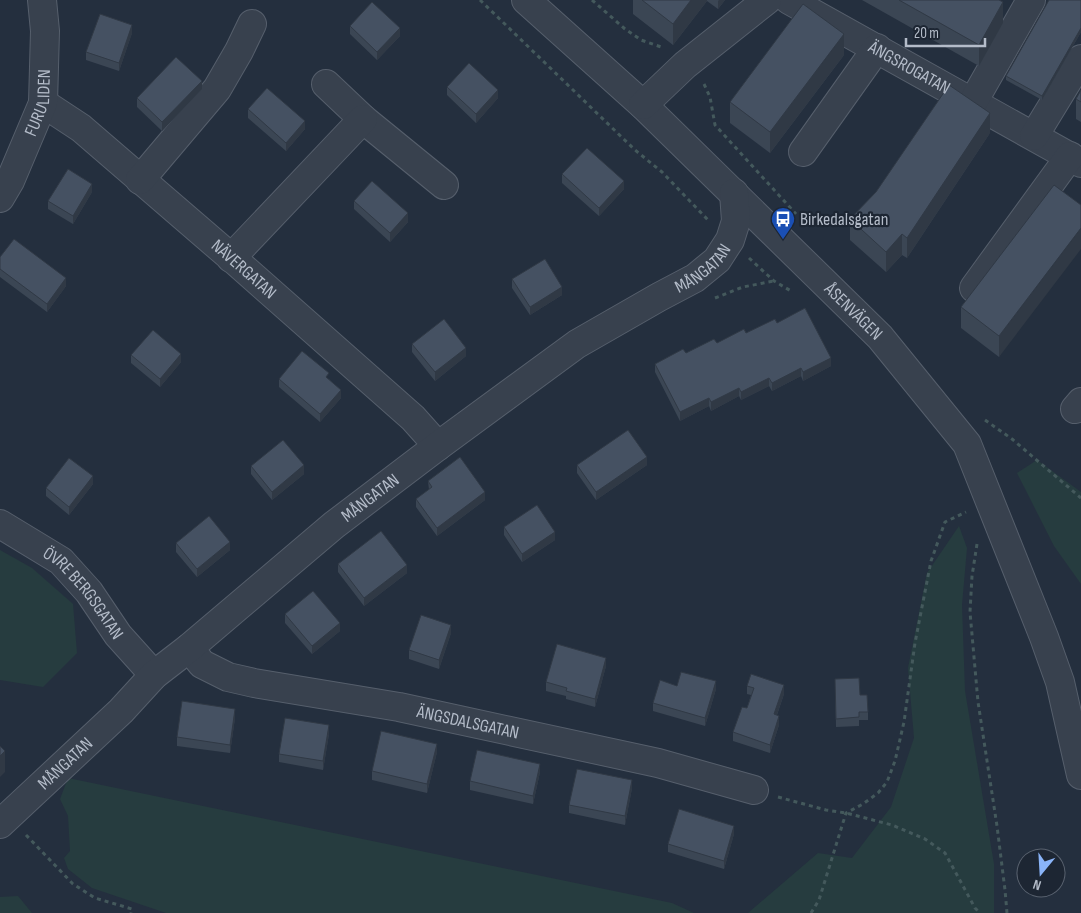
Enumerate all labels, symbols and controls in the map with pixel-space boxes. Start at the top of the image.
scale bar [906,15,985,47]
text: 20 m [914,24,939,43]
street label: ÄNGSROGATAN [864,36,954,99]
street label: FURULIDEN [20,69,55,139]
bus stop icon: Birkedalsgatan [770,206,796,240]
place label: Birkedalsgatan [800,209,888,230]
street label: NÄVERGATAN [207,235,281,303]
street label: MÅNGATAN [671,240,736,298]
street label: ÅSENVÄGEN [819,278,887,345]
street label: MÅNGATAN [337,469,403,527]
street label: ÖVRE BERGSGATAN [39,543,128,643]
street label: ÄNGSDALSGATAN [414,701,521,744]
street label: MÅNGATAN [34,733,97,794]
north arrow [1016,848,1066,898]
text: N [1031,876,1043,894]

